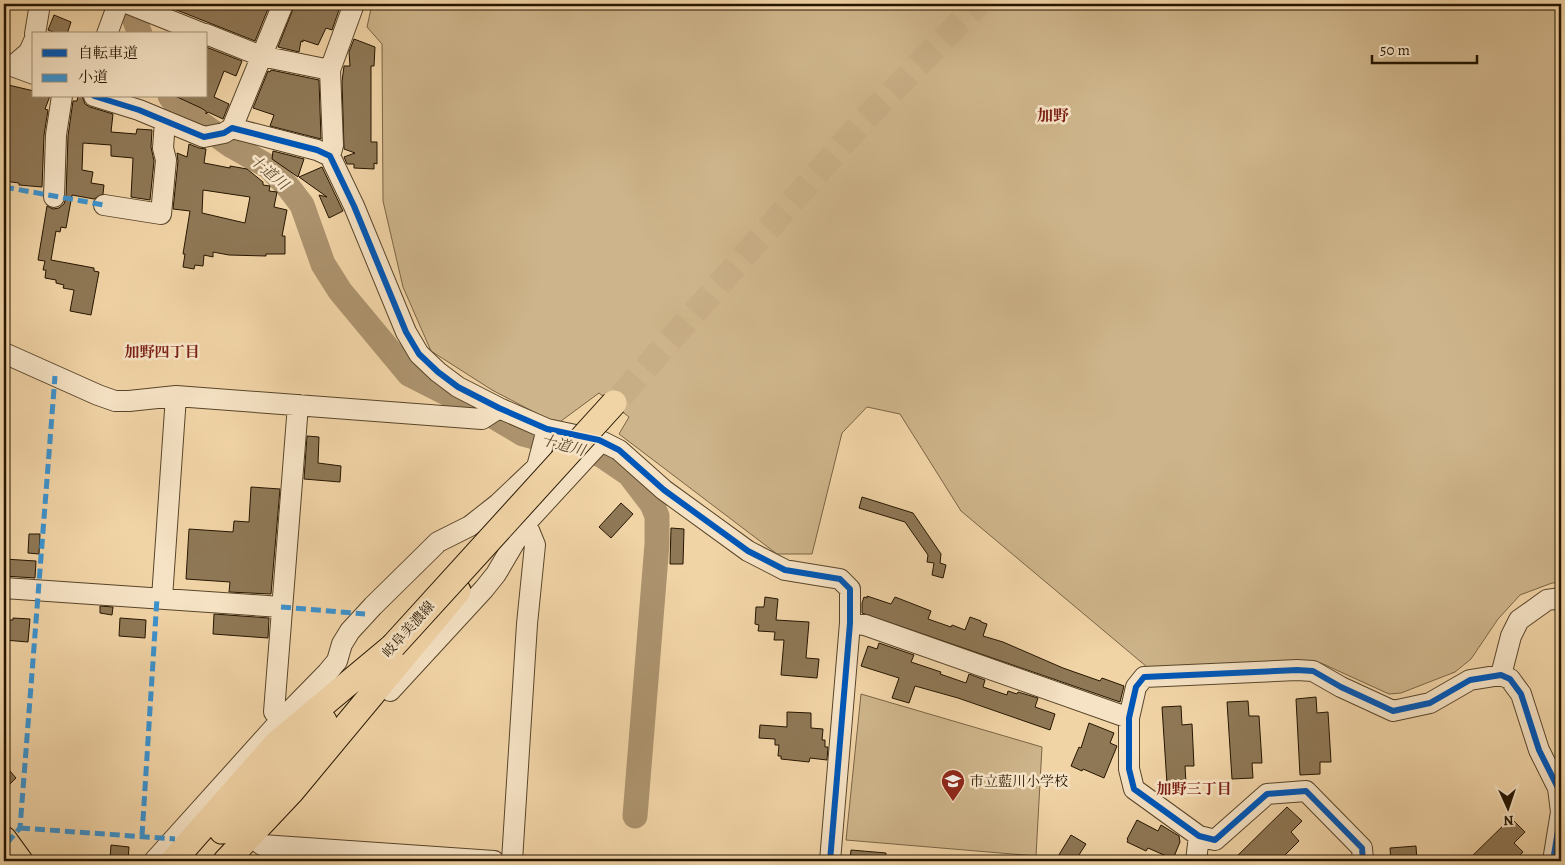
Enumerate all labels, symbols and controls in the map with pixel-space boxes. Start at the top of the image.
legend [32,32,208,98]
scale bar [1372,32,1478,64]
text: 50 m [1380,40,1410,60]
text: 自転車道 [78,43,138,63]
text: 小道 [78,67,108,87]
district label: 加野 [1037,105,1069,127]
water label: 十道川 [245,150,294,195]
district label: 加野四丁目 [124,342,200,362]
water label: 十道川 [539,430,589,461]
street label: 岐阜美濃線 [378,597,439,662]
school or university icon: 市立藍川小学校 [940,768,966,802]
place label: 市立藍川小学校 [970,772,1068,791]
district label: 加野三丁目 [1156,779,1232,799]
north arrow [1482,782,1532,832]
text: N [1503,811,1514,830]

